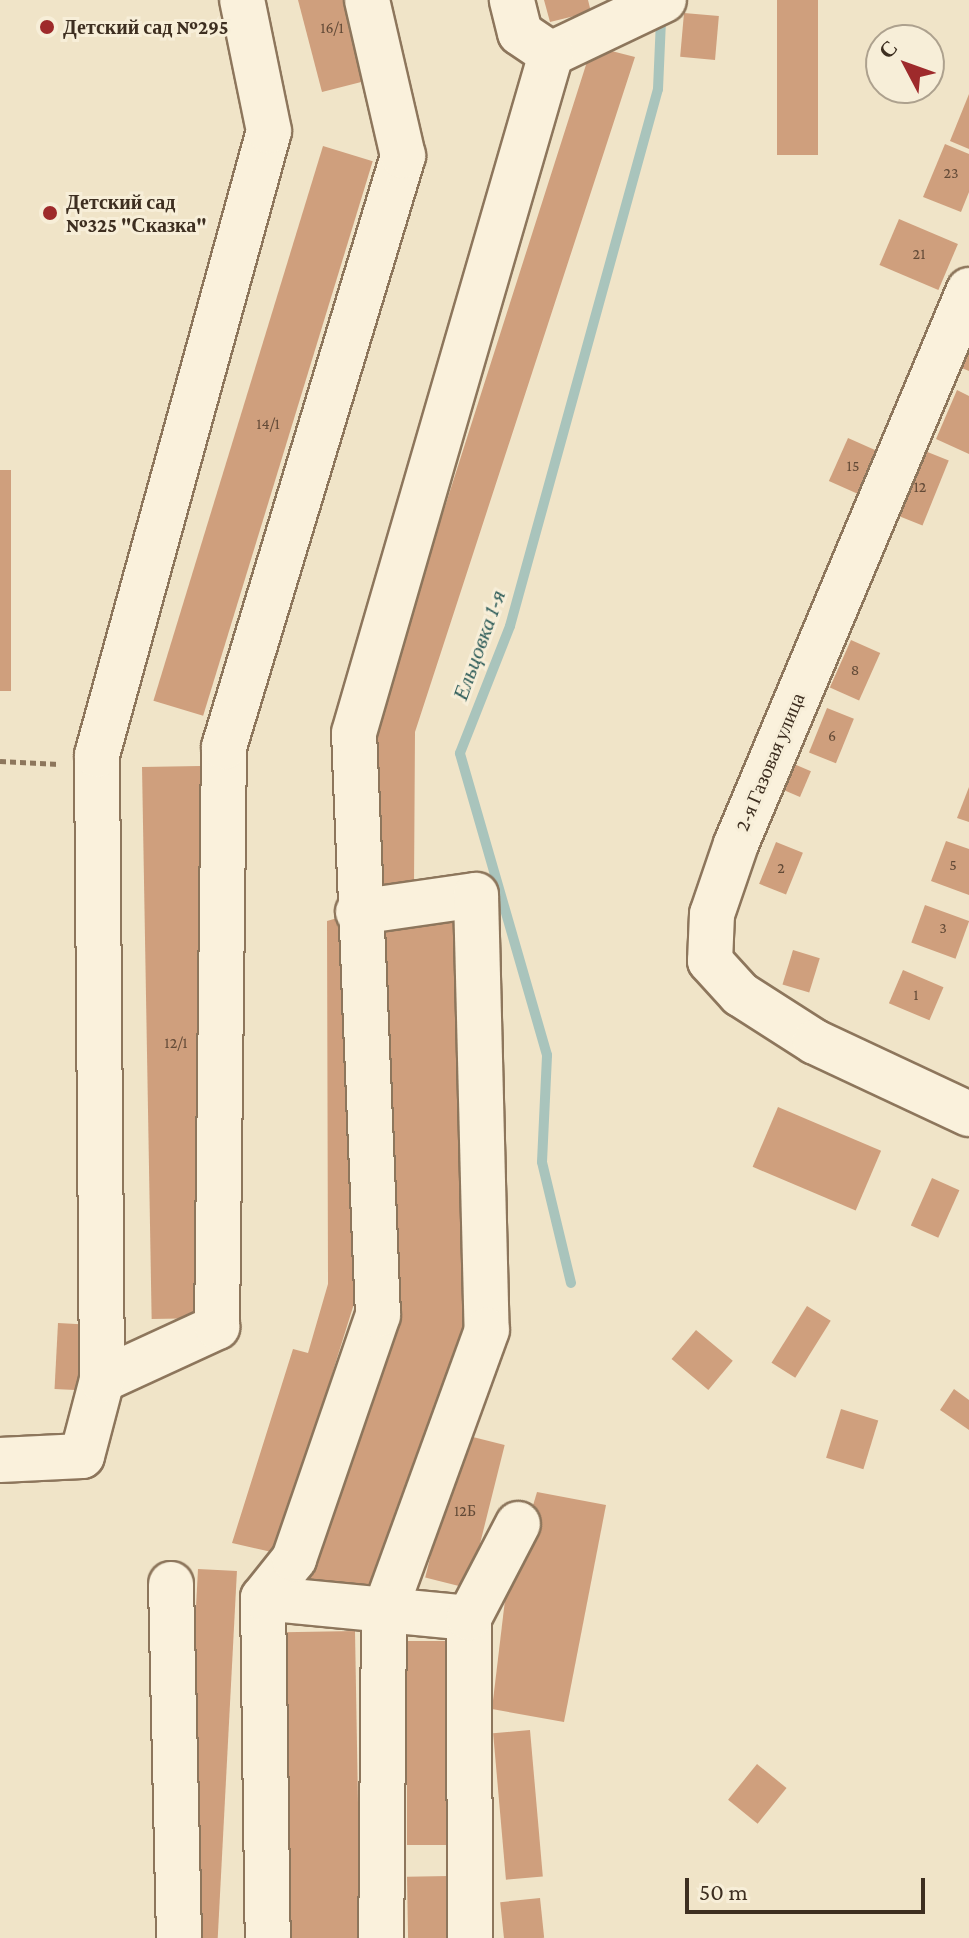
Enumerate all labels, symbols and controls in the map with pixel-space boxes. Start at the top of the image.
place label: Детский сад №295 [63,15,229,39]
marker: Детский сад №295 [38,18,56,36]
house number: 16/1 [320,18,344,38]
north arrow [865,24,945,104]
text: С [873,35,903,63]
house number: 23 [943,163,959,183]
place label: Детский сад №325 "Сказка" [66,190,207,237]
marker: Детский сад №325 "Сказка" [41,204,59,222]
house number: 21 [913,244,925,264]
house number: 14/1 [256,414,280,434]
house number: 15 [847,456,859,476]
house number: 12 [914,477,926,497]
water label: Ельцовка 1-я [447,586,511,704]
house number: 8 [851,660,859,680]
street label: 2-я Газовая улица [730,689,810,835]
house number: 6 [828,726,836,746]
house number: 5 [949,855,957,875]
house number: 2 [777,858,785,878]
house number: 3 [939,918,947,938]
house number: 1 [913,985,919,1005]
house number: 12/1 [164,1033,188,1053]
house number: 12Б [454,1501,476,1521]
scale bar [689,1862,929,1912]
text: 50 m [699,1878,748,1905]

